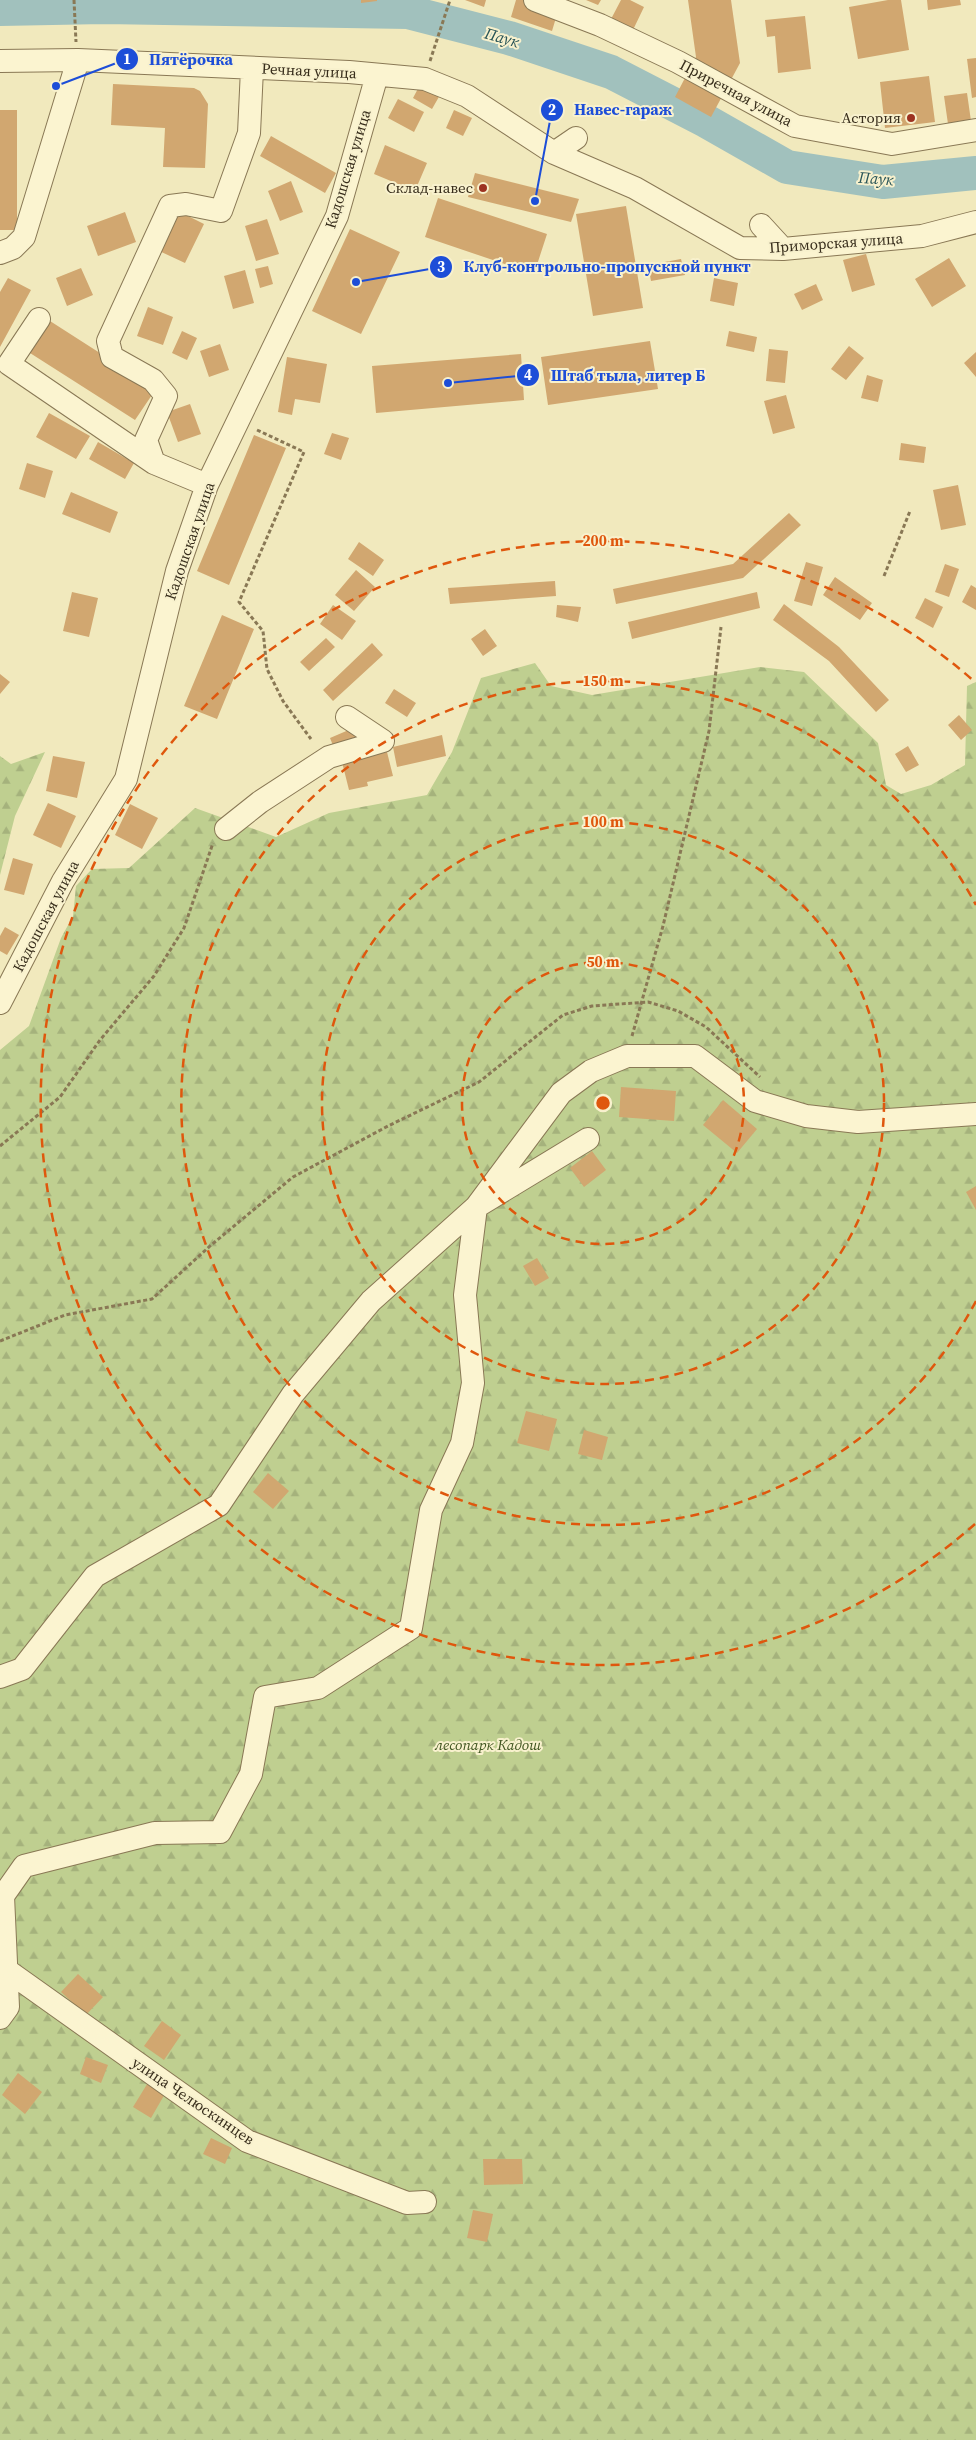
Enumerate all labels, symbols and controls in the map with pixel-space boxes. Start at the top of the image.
water label: Паук [481,21,522,52]
callout: Пятёрочка [114,44,243,75]
text: 1 [123,48,131,69]
text: Пятёрочка [149,48,234,70]
street label: Приречная улица [676,54,797,131]
street label: Речная улица [261,58,357,83]
callout: Навес-гараж [539,94,682,125]
text: Навес-гараж [574,98,673,120]
text: 2 [548,99,556,120]
street label: Кадошская улица [319,106,376,231]
place label: Астория [842,107,901,128]
marker: Астория [905,112,917,124]
water label: Паук [857,166,894,190]
place label: Склад-навес [386,177,473,198]
marker: Склад-навес [477,182,489,194]
street label: Приморская улица [768,227,904,258]
callout: Клуб-контрольно-пропускной пункт [428,251,761,282]
text: Клуб-контрольно-пропускной пункт [463,255,751,277]
text: 3 [437,256,445,277]
callout: Штаб тыла, литер Б [516,359,715,390]
text: 4 [524,364,532,385]
text: Штаб тыла, литер Б [551,364,705,386]
street label: Кадошская улица [159,479,220,603]
text: 200 m [582,530,624,551]
text: 150 m [582,670,624,691]
text: 100 m [582,811,624,832]
street label: Кадошская улица [7,856,84,975]
text: 50 m [586,951,620,972]
centre of rings [594,1094,612,1112]
park label: лесопарк Кадош [434,1734,541,1755]
street label: улица Челюскинцев [128,2052,259,2150]

